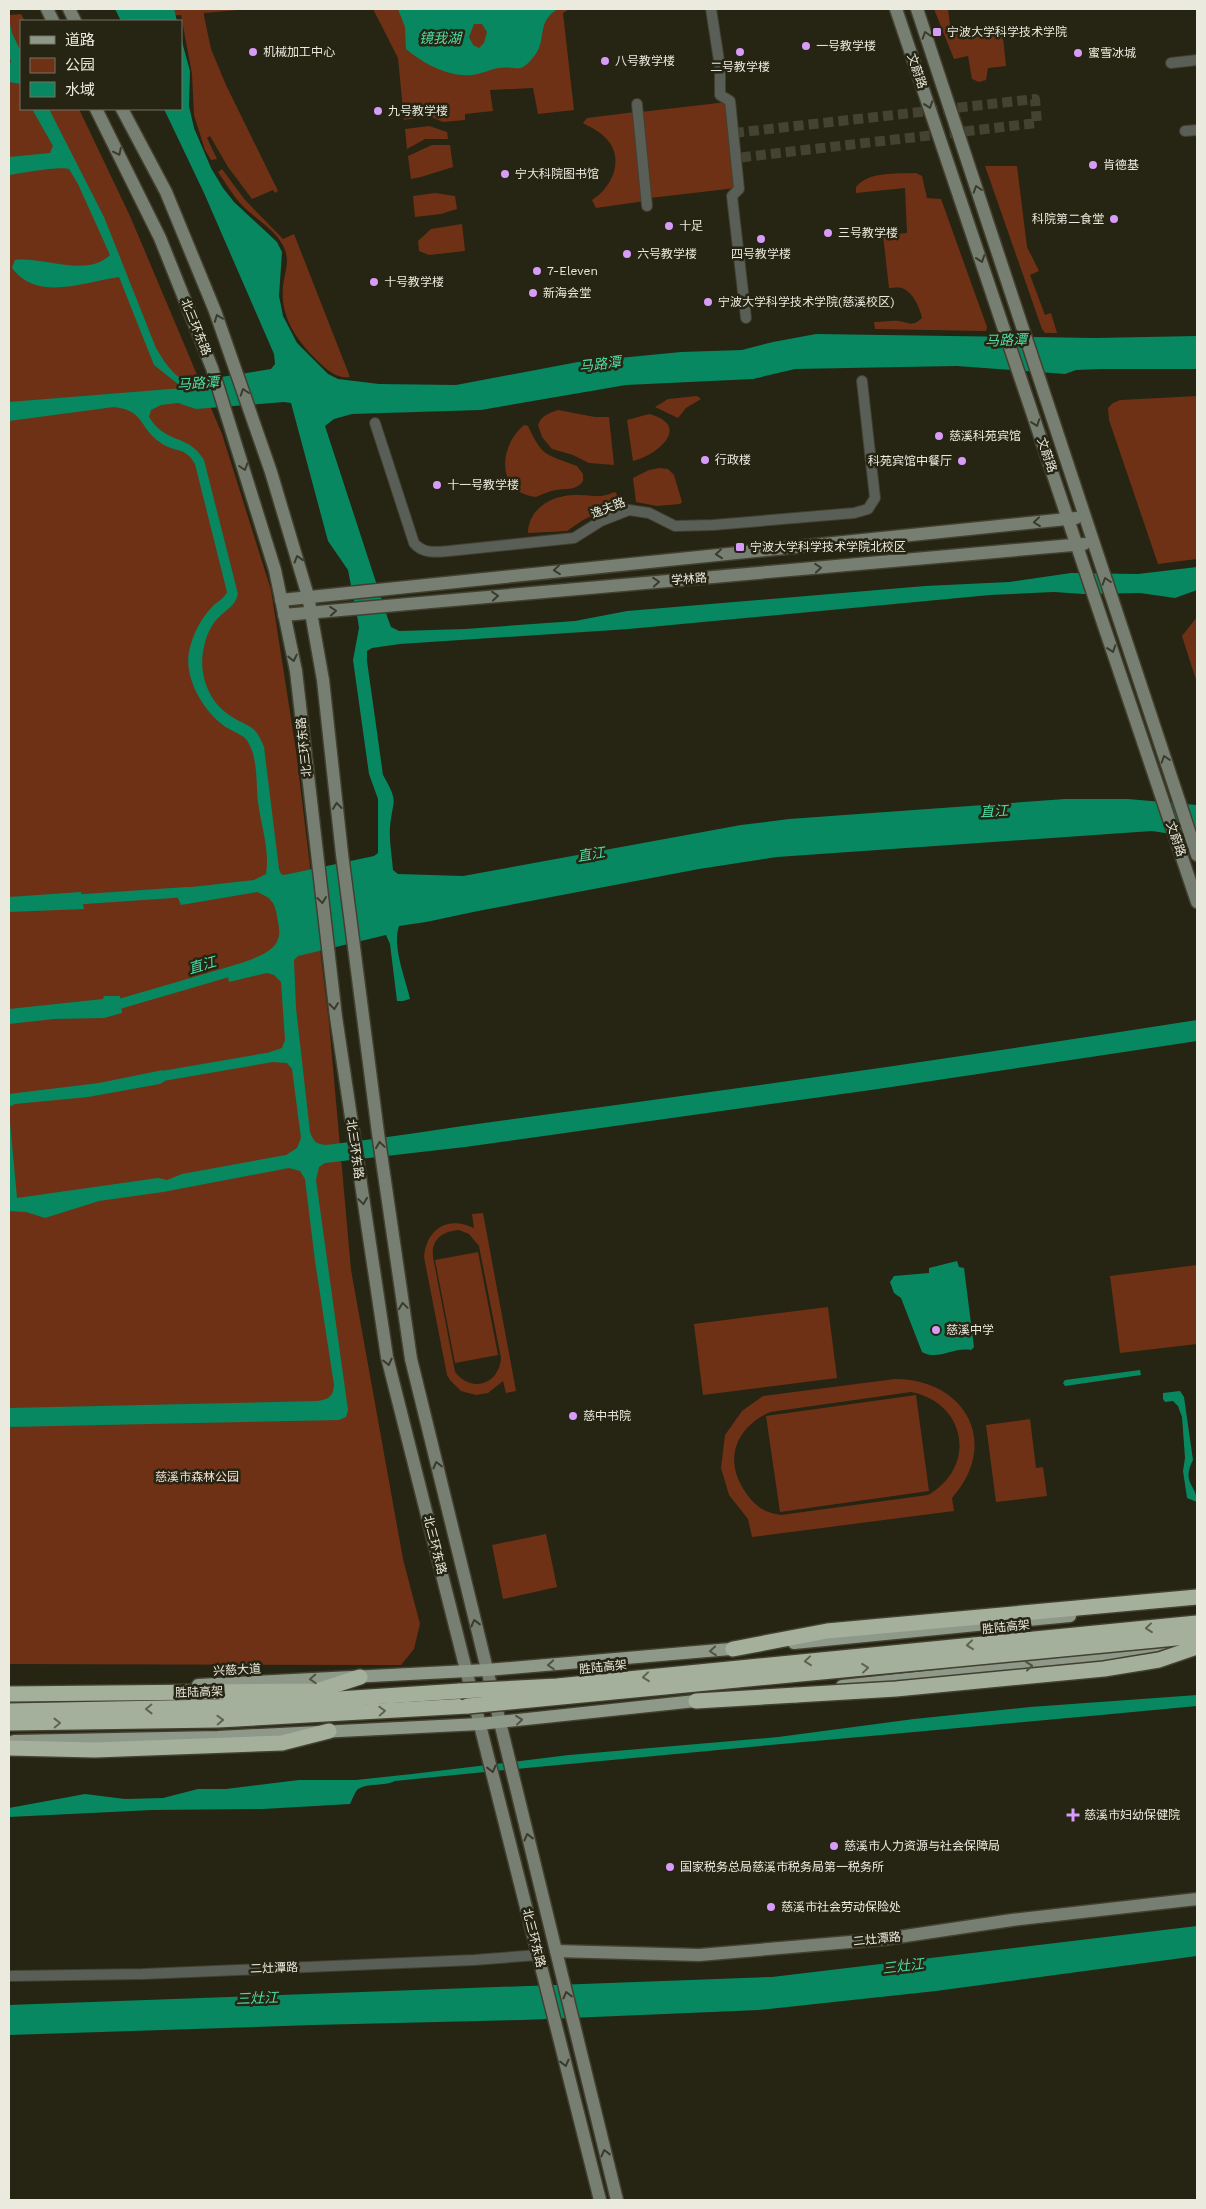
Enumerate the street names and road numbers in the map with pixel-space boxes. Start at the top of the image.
street label: 文蔚路 [905,52,929,90]
street label: 北三环东路 [178,297,214,357]
street label: 文蔚路 [1035,436,1059,474]
street label: 逸夫路 [589,495,627,521]
street label: 学林路 [670,570,708,588]
street label: 北三环东路 [294,716,314,778]
street label: 文蔚路 [1164,820,1188,858]
street label: 北三环东路 [344,1118,366,1180]
street label: 北三环东路 [421,1514,449,1576]
street label: 胜陆高架 [981,1618,1031,1636]
street label: 胜陆高架 [578,1658,628,1676]
street label: 兴慈大道 [213,1662,261,1678]
street label: 胜陆高架 [175,1684,223,1700]
street label: 北三环东路 [520,1907,548,1969]
street label: 二灶潭路 [852,1930,902,1948]
street label: 二灶潭路 [250,1960,298,1976]

